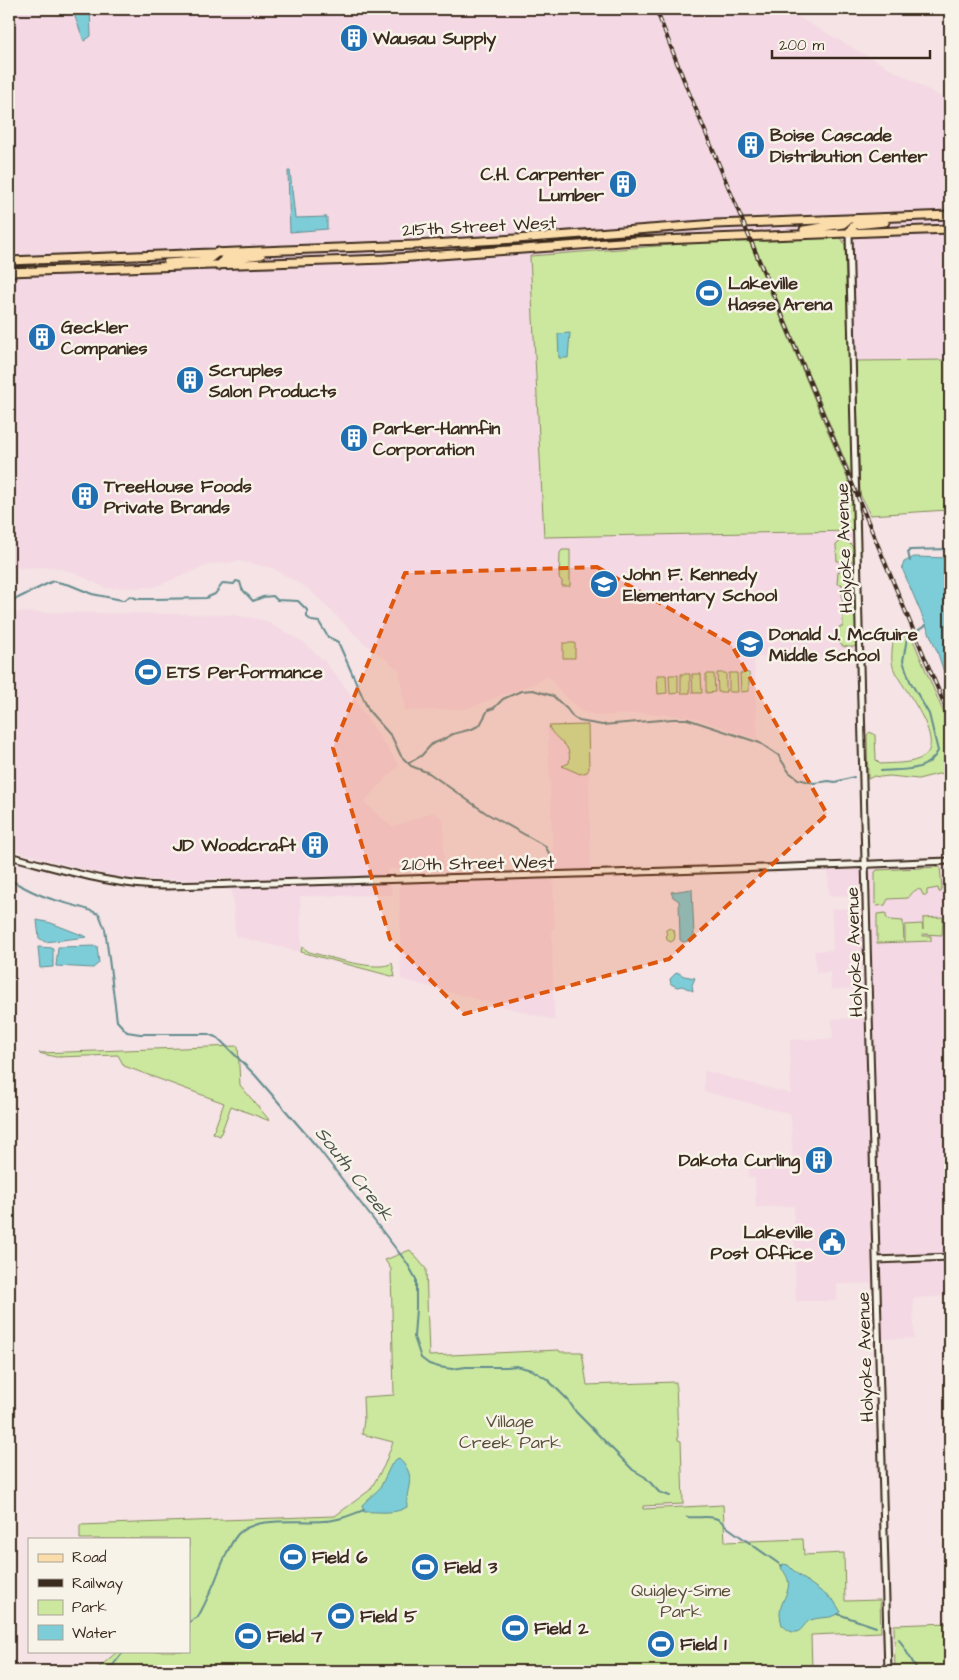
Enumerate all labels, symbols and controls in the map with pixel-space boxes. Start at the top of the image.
building icon: Wausau Supply [339,23,369,53]
place label: Wausau Supply [372,26,496,52]
scale bar [772,28,929,60]
text: 200 m [779,35,825,56]
place label: Boise Cascade Distribution Center [770,123,927,169]
building icon: Boise Cascade Distribution Center [736,130,766,160]
place label: C.H. Carpenter Lumber [481,162,604,208]
building icon: C.H. Carpenter Lumber [608,169,638,199]
street label: 215th Street West [401,210,558,243]
place label: Lakeville Hasse Arena [728,271,833,317]
sports icon: Lakeville Hasse Arena [694,278,724,308]
place label: Geckler Companies [61,315,148,361]
building icon: Geckler Companies [27,322,57,352]
place label: Scruples Salon Products [208,358,337,404]
building icon: Scruples Salon Products [175,365,205,395]
place label: Parker-Hannfin Corporation [373,416,500,462]
building icon: Parker-Hannfin Corporation [339,423,369,453]
place label: TreeHouse Foods Private Brands [103,474,252,520]
building icon: TreeHouse Foods Private Brands [70,481,100,511]
street label: Holyoke Avenue [830,482,860,614]
place label: John F. Kennedy Elementary School [622,562,778,609]
school or university icon: John F. Kennedy Elementary School [589,569,619,599]
place label: Donald J. McGuire Middle School [769,622,918,668]
school or university icon: Donald J. McGuire Middle School [735,629,765,659]
sports icon: ETS Performance [133,657,163,687]
place label: ETS Performance [167,660,323,685]
building icon: JD Woodcraft [300,830,330,860]
place label: JD Woodcraft [172,833,297,858]
street label: 210th Street West [401,850,555,877]
street label: Holyoke Avenue [840,886,870,1018]
water label: South Creek [308,1121,400,1227]
building icon: Dakota Curling [804,1145,834,1175]
place label: Dakota Curling [679,1148,801,1174]
place label: Lakeville Post Office [711,1220,813,1266]
public building icon: Lakeville Post Office [817,1227,847,1257]
street label: Holyoke Avenue [851,1291,881,1423]
park label: Village Creek Park [459,1409,561,1455]
legend [28,1538,190,1652]
sports icon: Field 6 [278,1542,308,1572]
place label: Field 6 [312,1545,368,1570]
text: Road [72,1547,107,1568]
sports icon: Field 3 [410,1552,440,1582]
place label: Field 3 [444,1555,498,1580]
text: Railway [72,1573,123,1595]
park label: Quigley-Sime Park [631,1578,731,1624]
text: Park [72,1597,107,1618]
sports icon: Field 5 [326,1601,356,1631]
place label: Field 5 [360,1604,417,1629]
sports icon: Field 2 [500,1613,530,1643]
place label: Field 2 [534,1616,589,1641]
sports icon: Field 7 [233,1621,263,1651]
text: Water [72,1623,116,1644]
place label: Field 7 [267,1624,323,1649]
sports icon: Field 1 [646,1629,676,1659]
place label: Field 1 [680,1632,727,1657]

